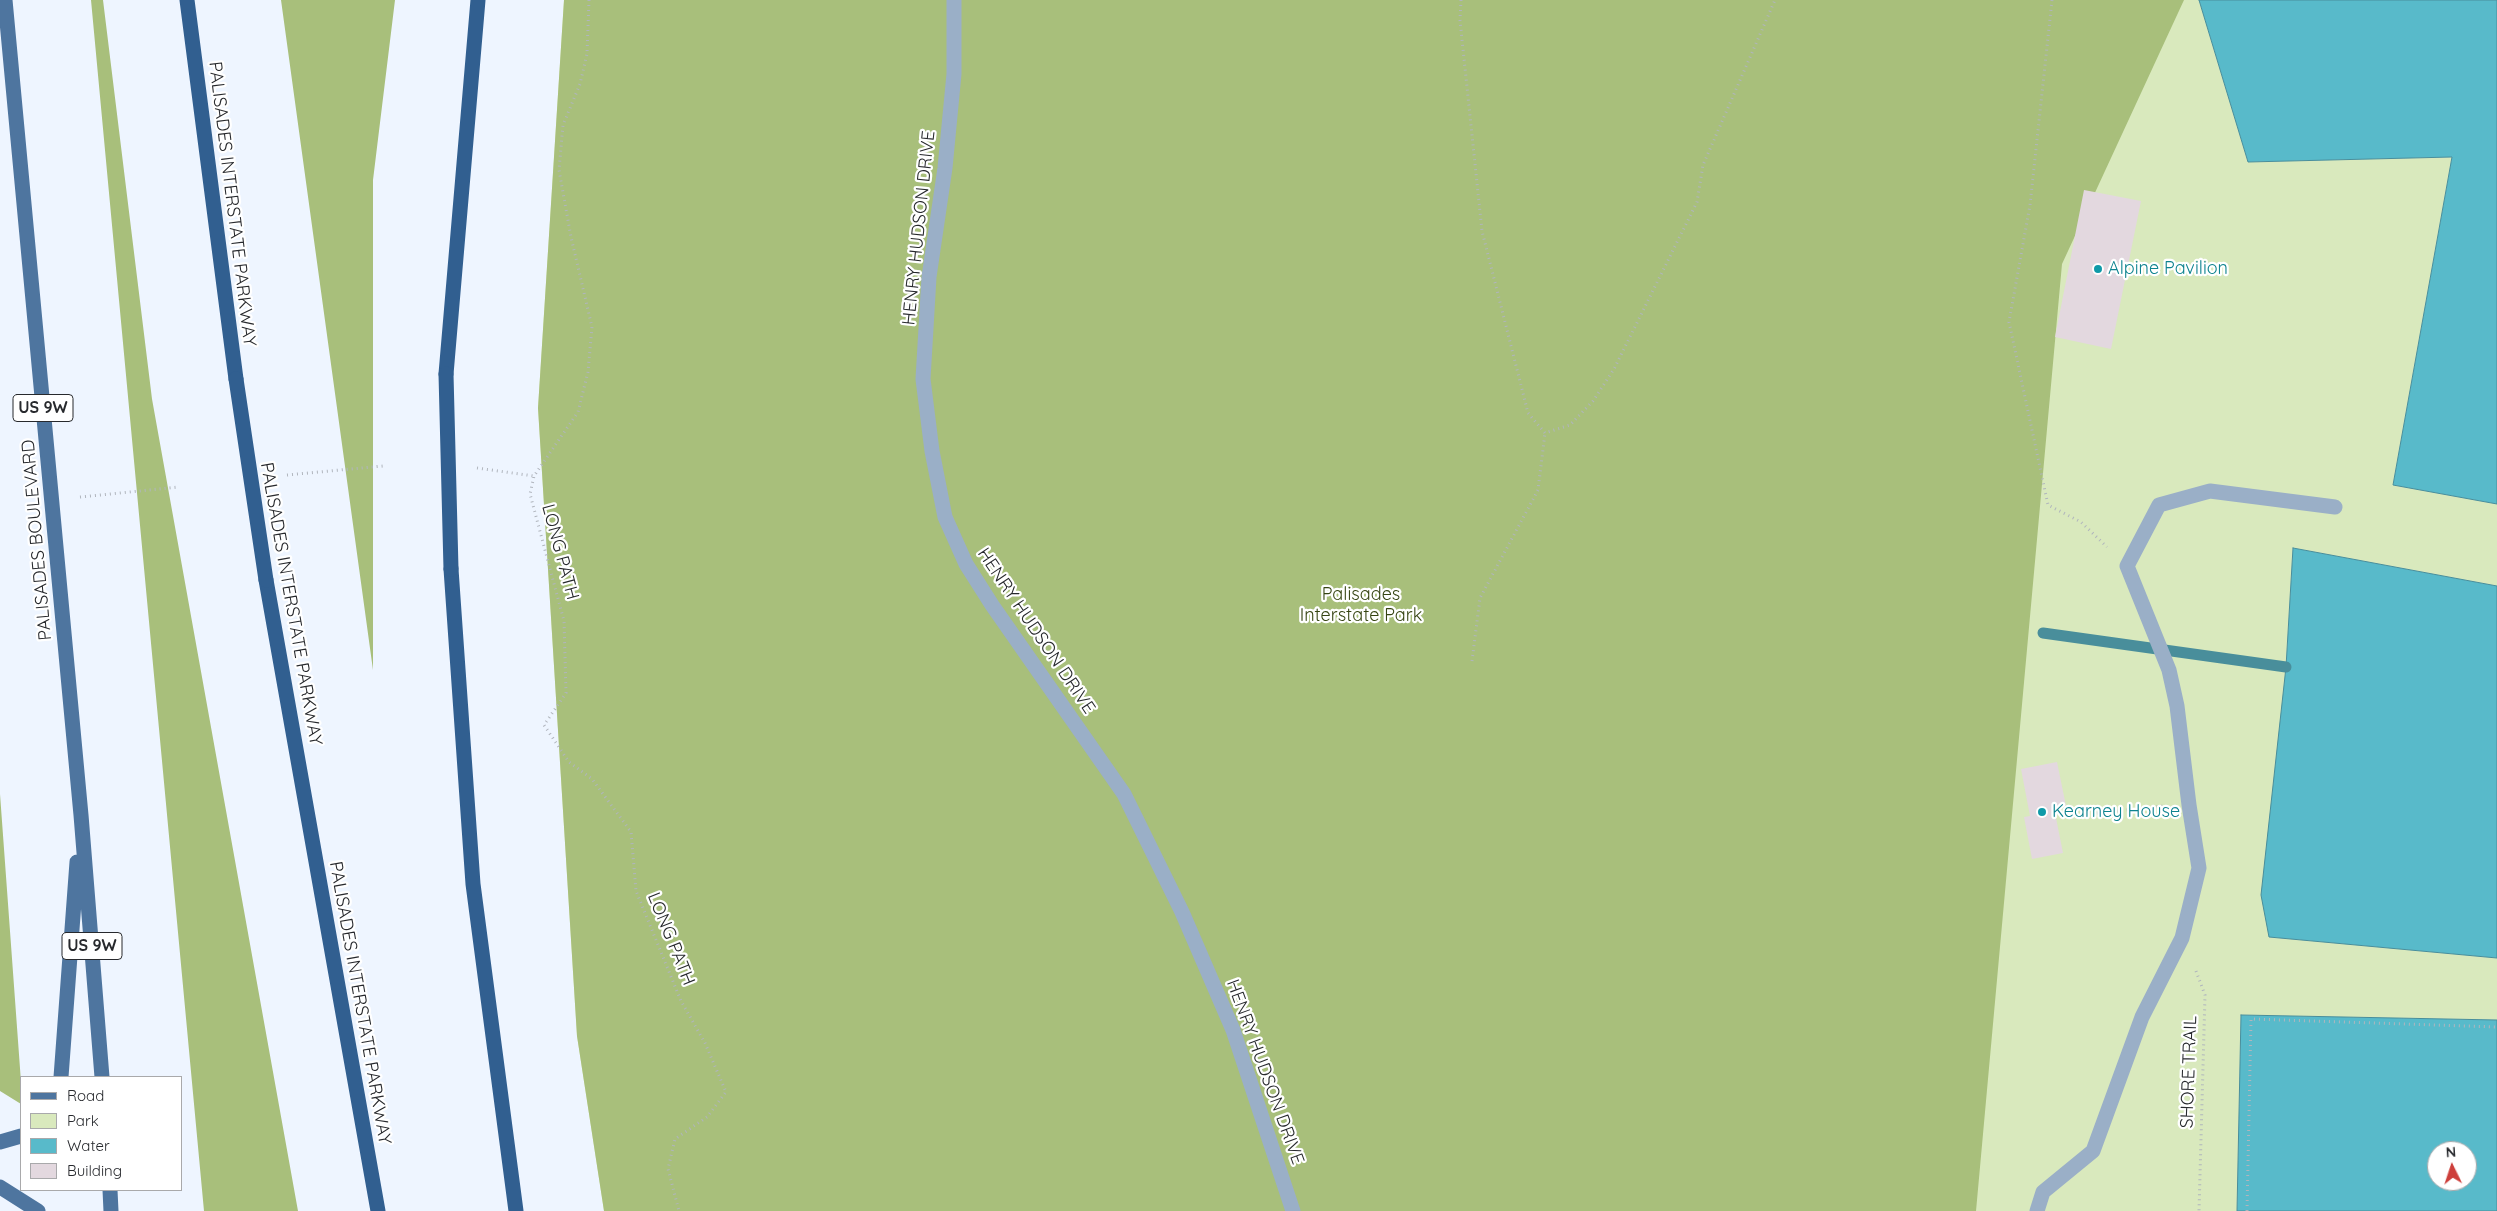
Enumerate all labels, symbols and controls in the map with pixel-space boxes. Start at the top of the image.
street label: PALISADES INTERSTATE PARKWAY [204,60,260,348]
street label: HENRY HUDSON DRIVE [898,130,940,326]
place label: Alpine Pavilion [2108,258,2228,280]
marker: Alpine Pavilion [2092,263,2104,275]
road number: US 9W [13,394,73,422]
street label: PALISADES BOULEVARD [17,439,57,641]
street label: PALISADES INTERSTATE PARKWAY [255,461,327,747]
street label: LONG PATH [537,502,583,602]
street label: HENRY HUDSON DRIVE [972,544,1100,718]
park label: Palisades Interstate Park [1300,584,1422,626]
place label: Kearney House [2052,801,2180,823]
marker: Kearney House [2036,806,2048,818]
street label: PALISADES INTERSTATE PARKWAY [324,860,396,1146]
street label: LONG PATH [643,889,699,989]
road number: US 9W [62,932,122,959]
street label: HENRY HUDSON DRIVE [1221,977,1309,1167]
street label: SHORE TRAIL [2176,1015,2202,1129]
legend [20,1076,182,1191]
text: Road [67,1086,104,1105]
text: Park [67,1111,99,1130]
text: Water [67,1136,110,1155]
north arrow [2427,1141,2477,1191]
text: N [2445,1143,2457,1161]
text: Building [67,1161,122,1180]

